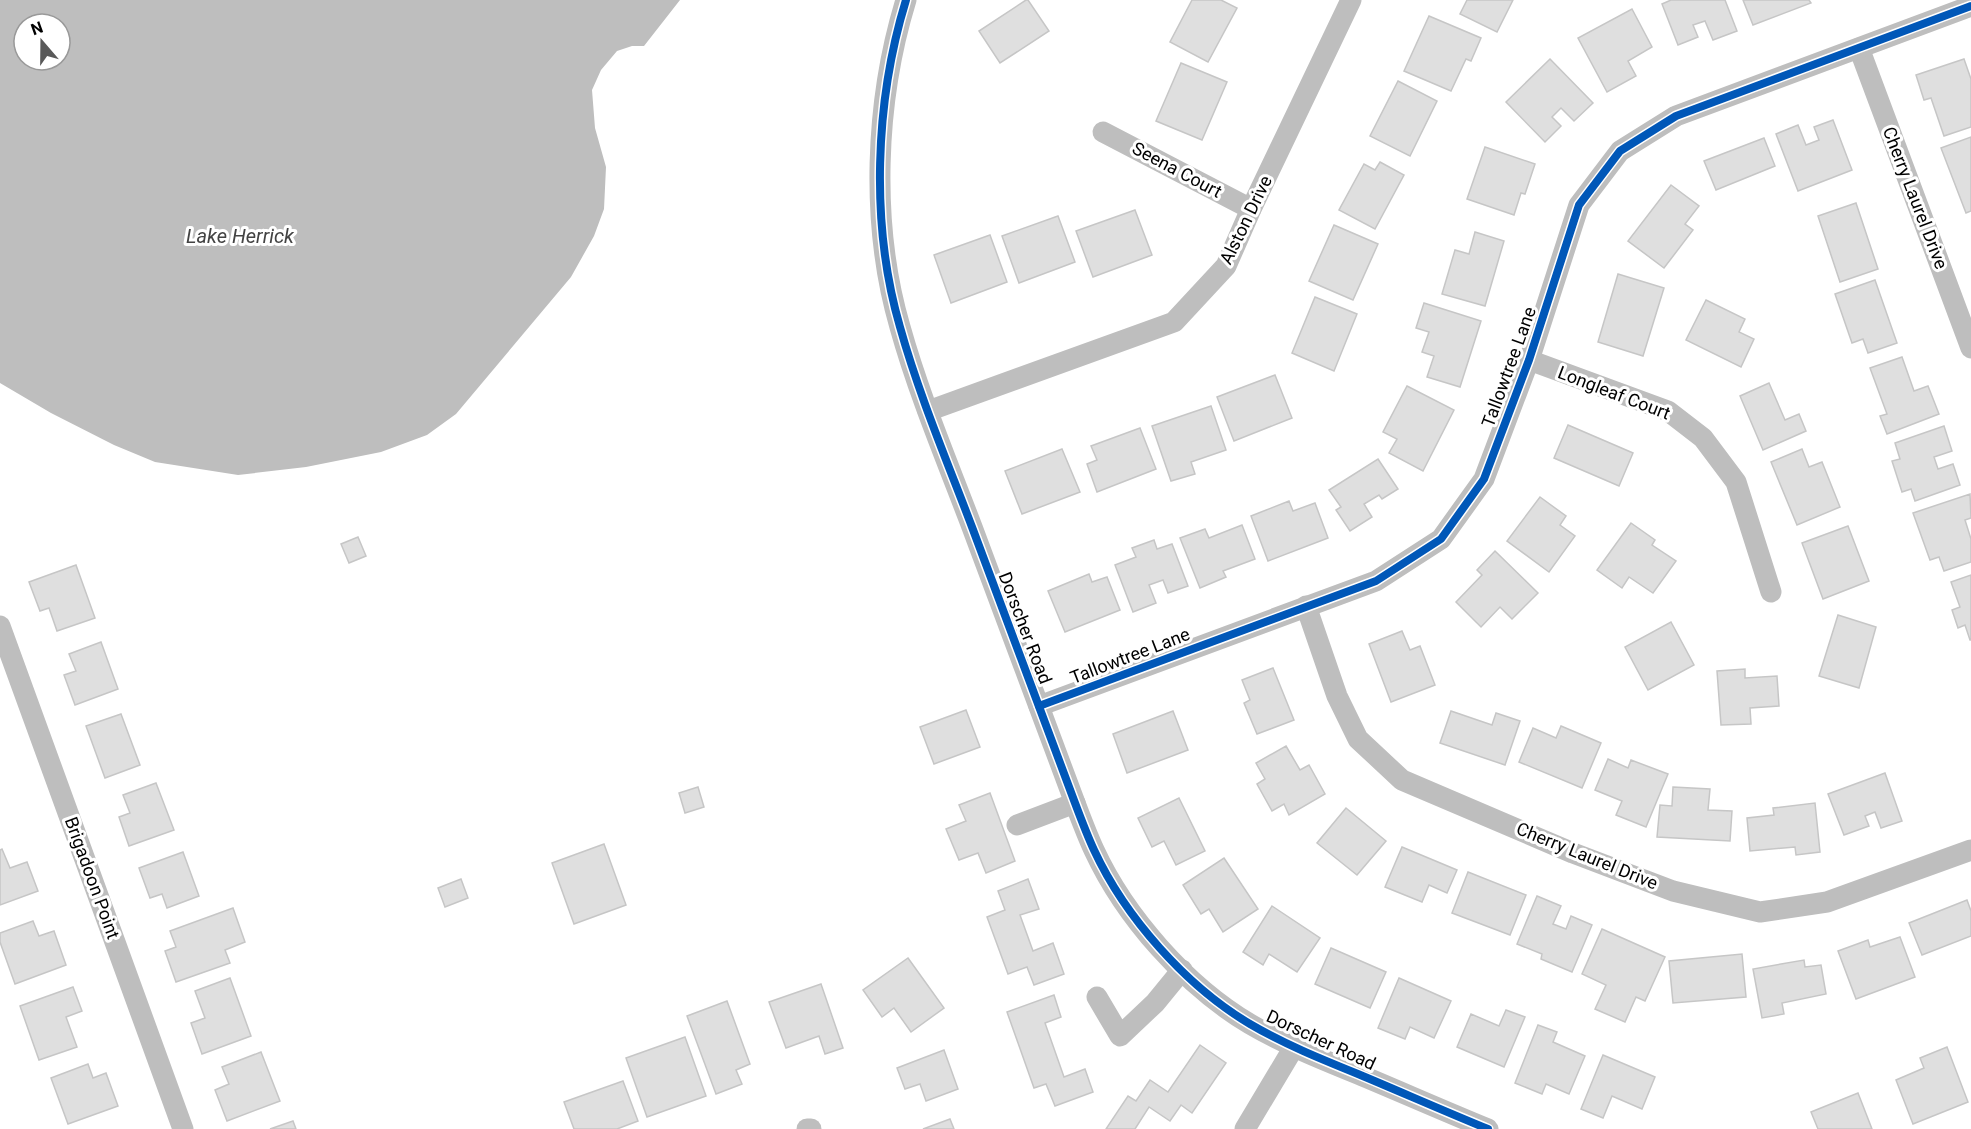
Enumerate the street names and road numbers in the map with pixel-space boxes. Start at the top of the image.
street label: Cherry Laurel Drive [1879,124,1952,272]
street label: Seena Court [1129,137,1226,202]
street label: Alston Drive [1215,172,1276,268]
street label: Tallowtree Lane [1477,304,1540,430]
street label: Longleaf Court [1555,361,1673,424]
street label: Dorscher Road [994,569,1056,687]
street label: Tallowtree Lane [1067,623,1193,688]
street label: Brigadoon Point [61,814,124,942]
street label: Cherry Laurel Drive [1513,818,1661,893]
street label: Dorscher Road [1263,1005,1379,1074]

